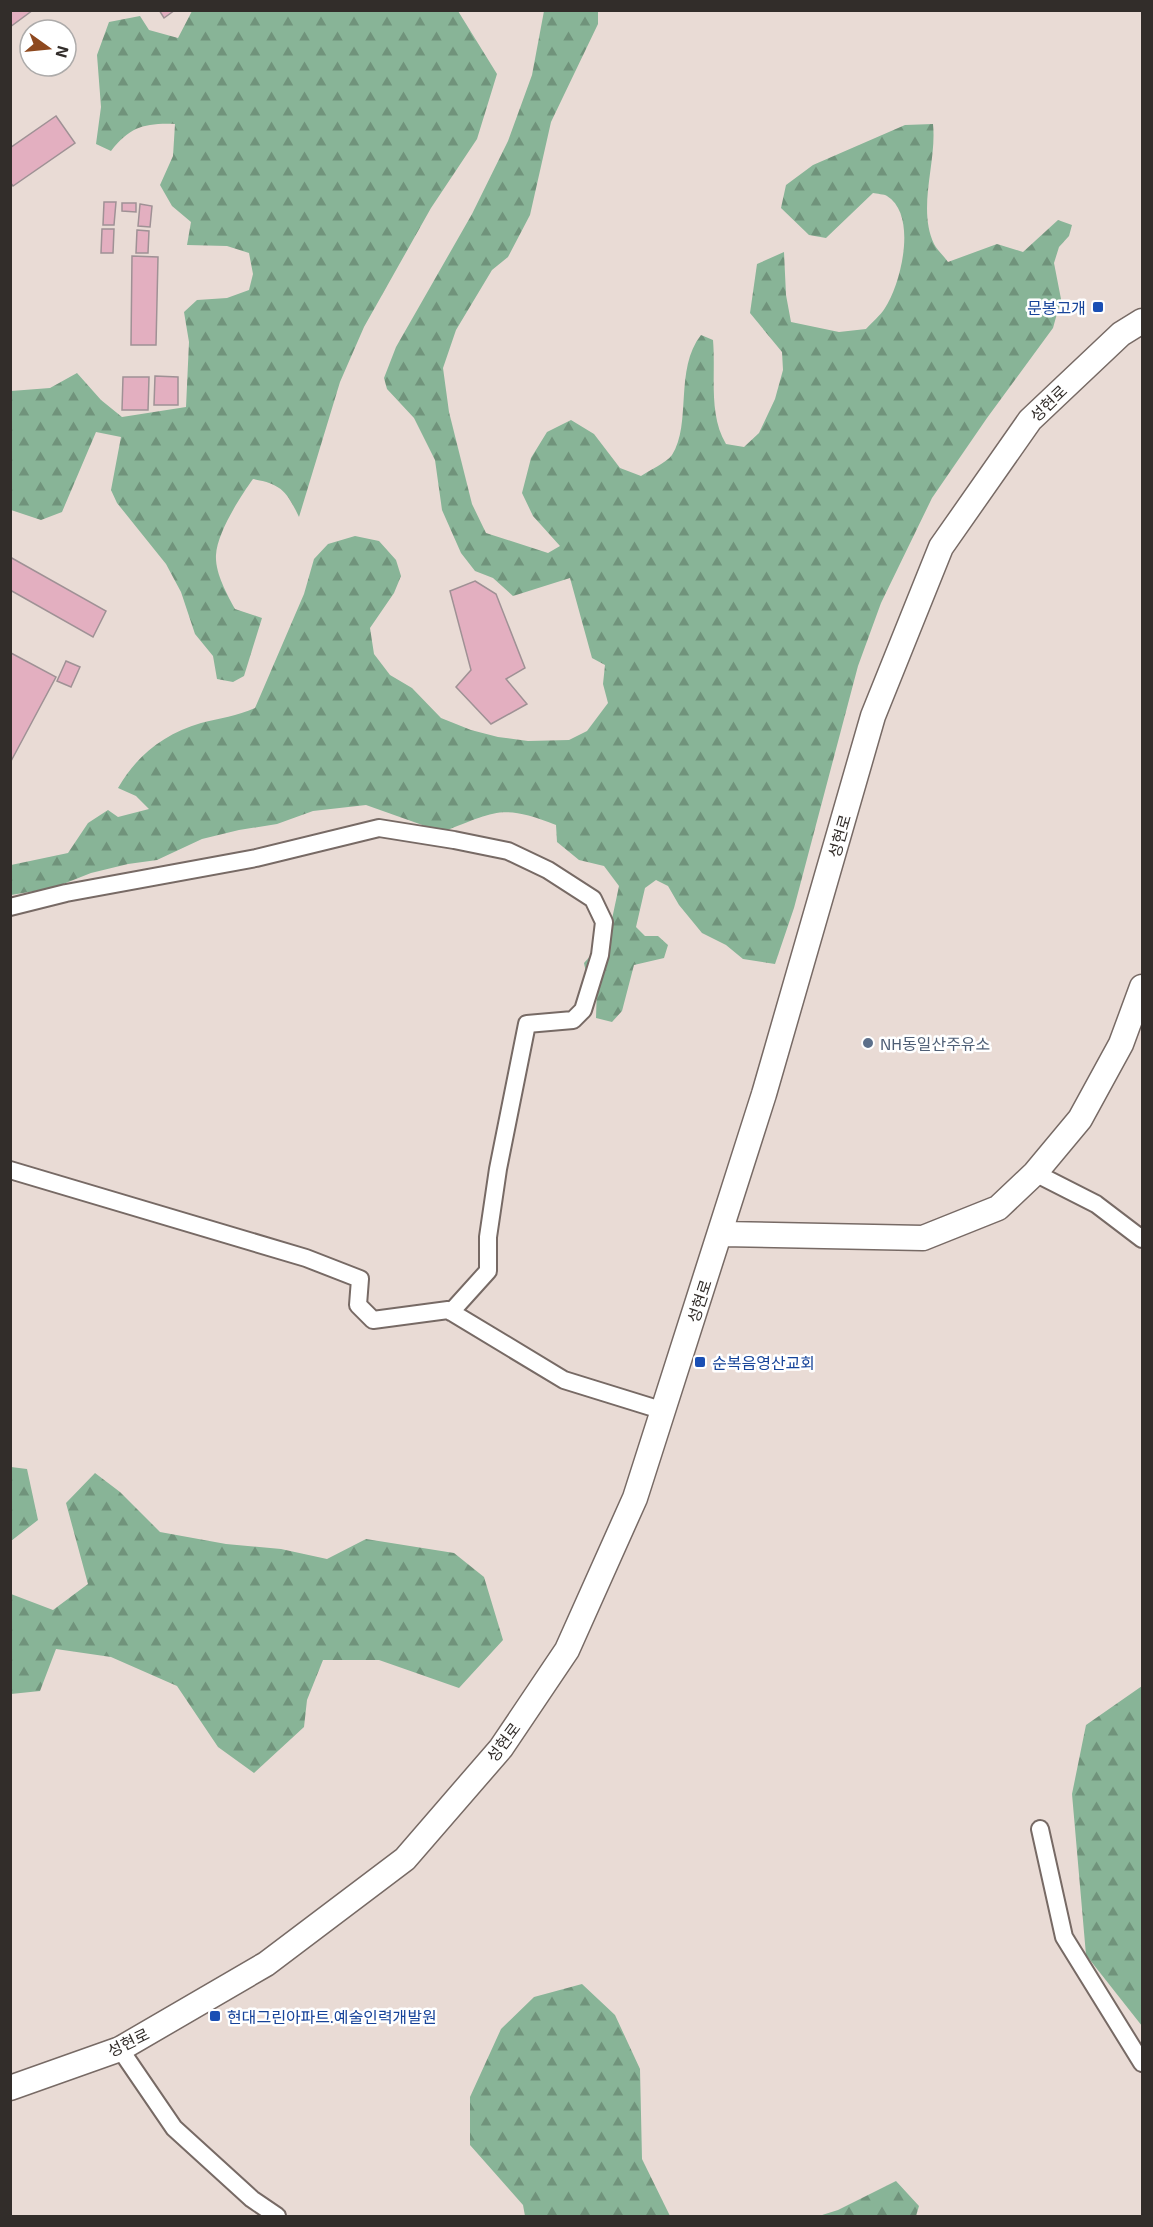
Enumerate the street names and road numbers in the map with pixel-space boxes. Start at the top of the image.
street label: 성현로 [1026,381,1071,425]
street label: 성현로 [824,812,854,860]
street label: 성현로 [683,1277,715,1325]
street label: 성현로 [482,1718,524,1765]
street label: 성현로 [104,2024,152,2060]

